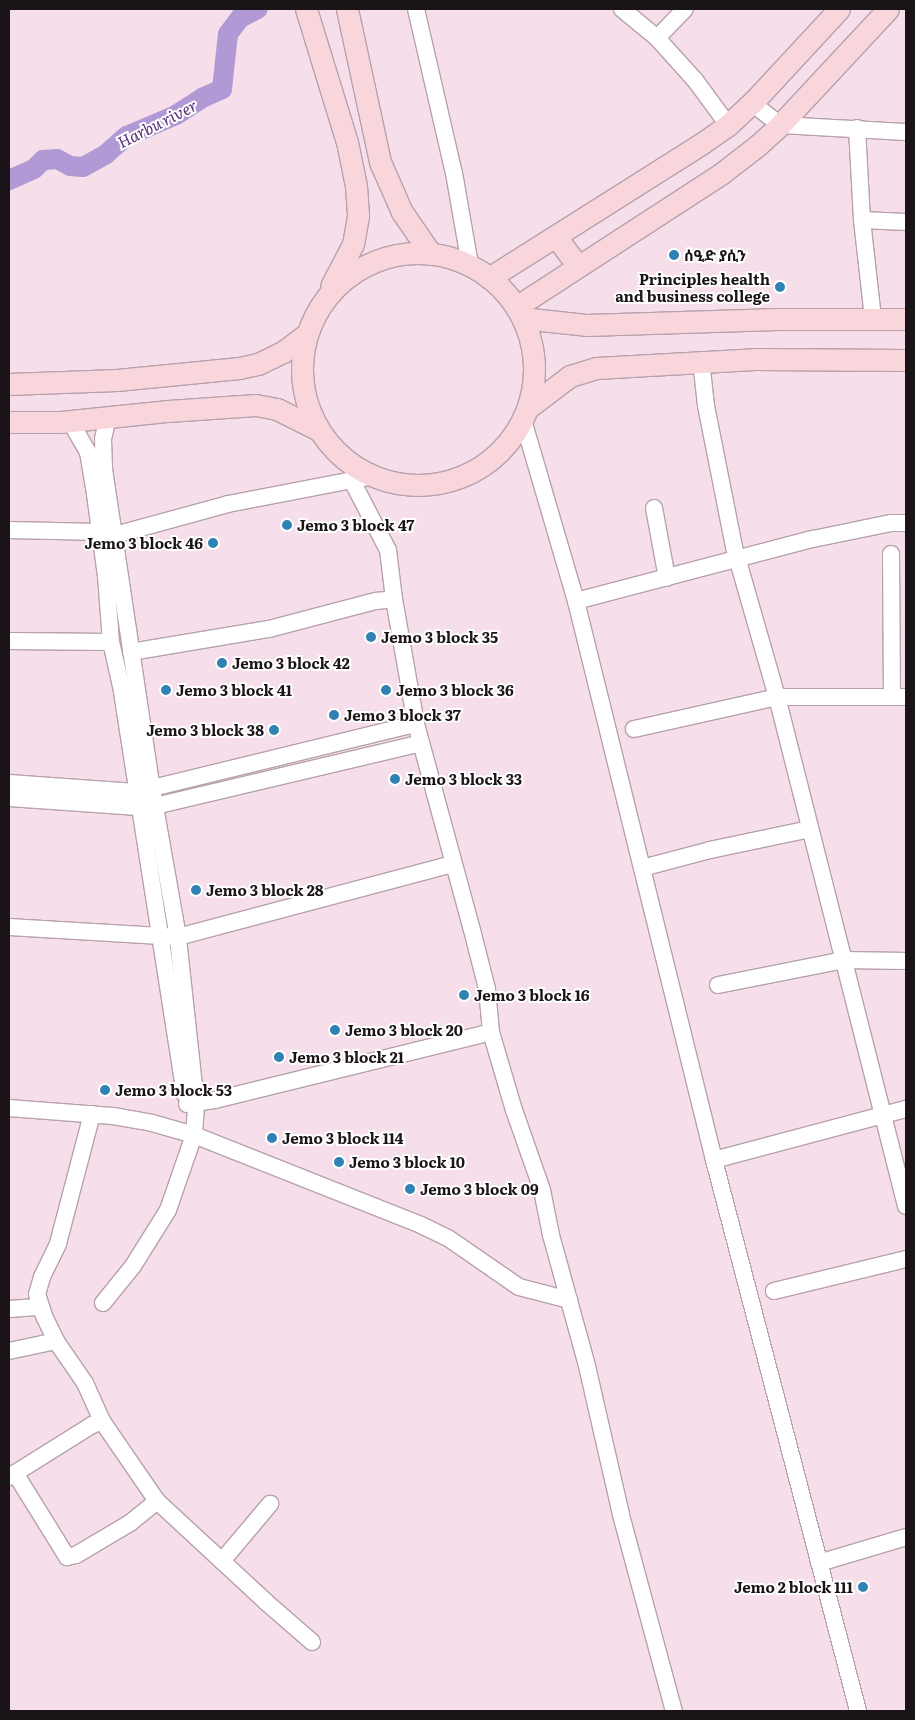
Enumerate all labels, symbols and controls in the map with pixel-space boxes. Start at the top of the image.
water label: Harbu river [114,95,200,151]
place label: ሰዒድ ያሲን [684,246,746,264]
marker: ሰዒድ ያሲን [668,249,680,261]
place label: Principles health and business college [615,269,770,304]
marker: Principles health and business college [774,281,786,293]
place label: Jemo 3 block 47 [297,516,414,534]
marker: Jemo 3 block 47 [281,519,293,531]
place label: Jemo 3 block 46 [85,534,203,552]
marker: Jemo 3 block 46 [207,537,219,549]
place label: Jemo 3 block 35 [381,628,498,646]
marker: Jemo 3 block 35 [365,631,377,643]
place label: Jemo 3 block 42 [232,654,350,672]
marker: Jemo 3 block 42 [216,657,228,669]
place label: Jemo 3 block 41 [176,681,292,699]
place label: Jemo 3 block 36 [396,681,514,699]
marker: Jemo 3 block 41 [160,684,172,696]
marker: Jemo 3 block 36 [380,684,392,696]
place label: Jemo 3 block 37 [344,706,461,724]
marker: Jemo 3 block 37 [328,709,340,721]
place label: Jemo 3 block 38 [146,721,264,739]
marker: Jemo 3 block 38 [268,724,280,736]
place label: Jemo 3 block 33 [405,770,522,788]
marker: Jemo 3 block 33 [389,773,401,785]
place label: Jemo 3 block 28 [206,881,324,899]
marker: Jemo 3 block 28 [190,884,202,896]
place label: Jemo 3 block 16 [474,986,590,1004]
marker: Jemo 3 block 16 [458,989,470,1001]
place label: Jemo 3 block 20 [345,1021,463,1039]
marker: Jemo 3 block 20 [329,1024,341,1036]
place label: Jemo 3 block 21 [289,1048,404,1066]
marker: Jemo 3 block 21 [273,1051,285,1063]
place label: Jemo 3 block 53 [115,1081,232,1099]
marker: Jemo 3 block 53 [99,1084,111,1096]
place label: Jemo 3 block 114 [282,1129,404,1147]
marker: Jemo 3 block 114 [266,1132,278,1144]
place label: Jemo 3 block 10 [349,1153,465,1171]
marker: Jemo 3 block 10 [333,1156,345,1168]
place label: Jemo 3 block 09 [420,1180,539,1198]
marker: Jemo 3 block 09 [404,1183,416,1195]
place label: Jemo 2 block 111 [734,1578,853,1596]
marker: Jemo 2 block 111 [857,1581,869,1593]

